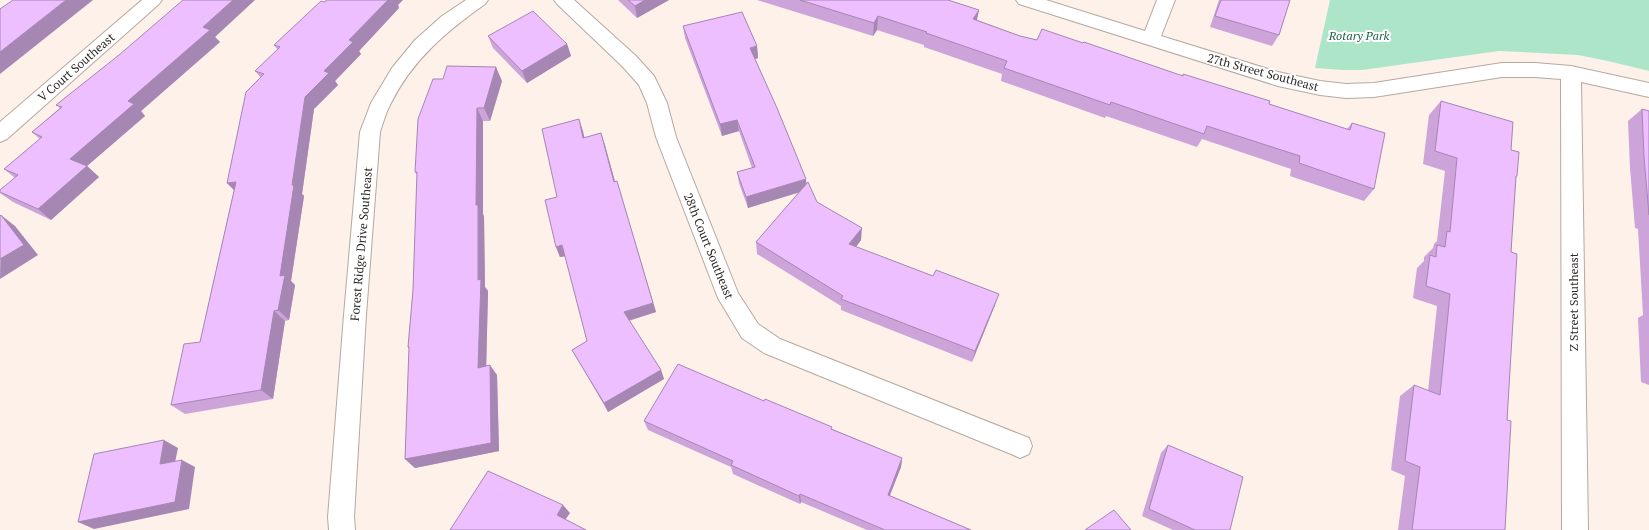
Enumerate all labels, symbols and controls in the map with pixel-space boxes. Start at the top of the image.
park label: Rotary Park [1328,28,1390,43]
street label: V Court Southeast [35,29,118,104]
street label: 27th Street Southeast [1206,50,1321,94]
street label: Forest Ridge Drive Southeast [347,166,375,322]
street label: 28th Court Southeast [681,191,737,302]
street label: Z Street Southeast [1566,252,1581,351]

